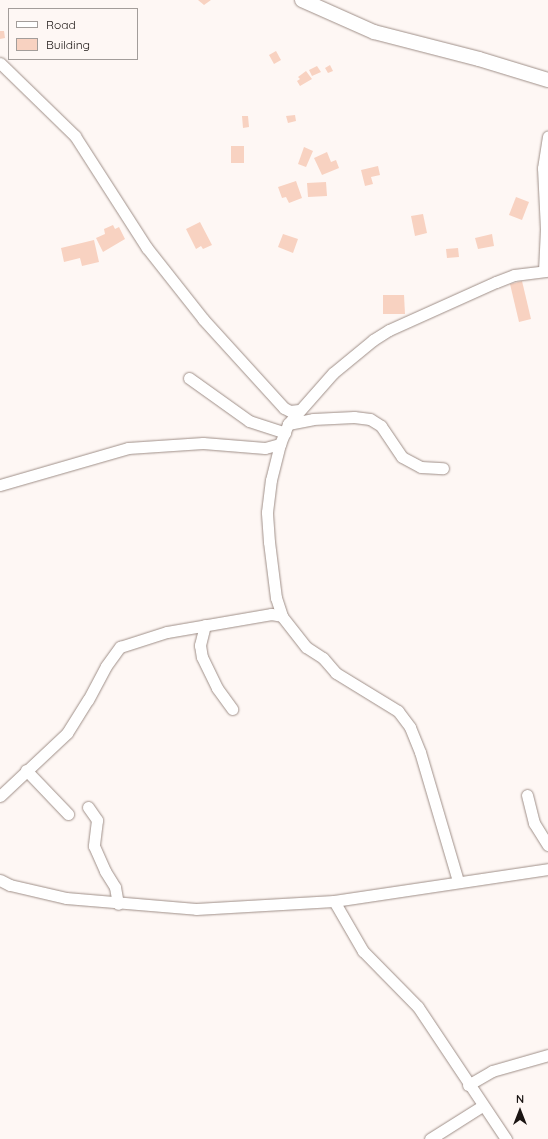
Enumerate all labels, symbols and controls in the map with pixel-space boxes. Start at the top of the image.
legend [8,8,138,60]
text: Road [46,17,76,32]
text: Building [46,37,90,52]
north arrow [500,1091,540,1131]
text: N [516,1092,524,1106]

